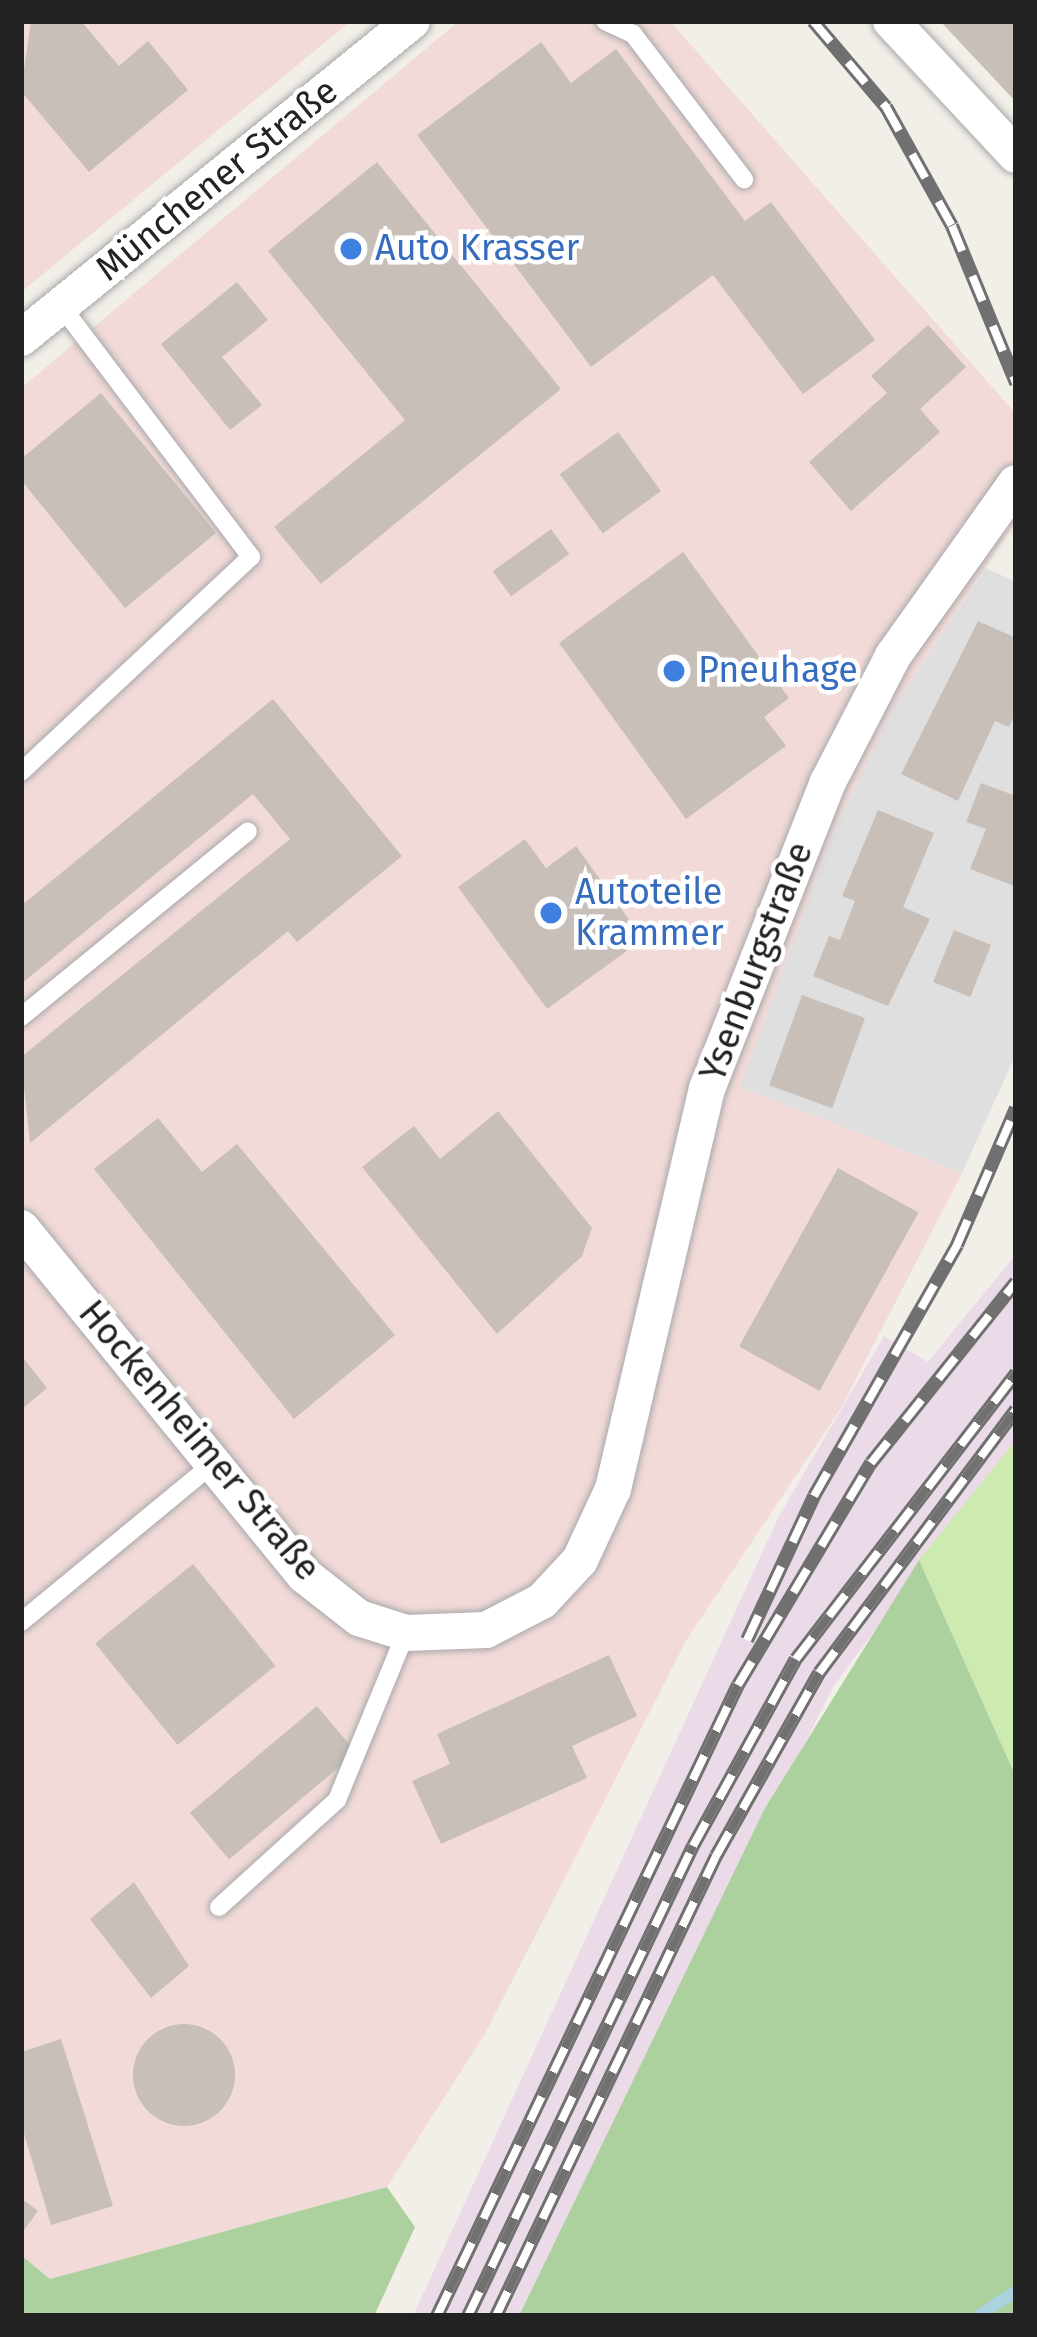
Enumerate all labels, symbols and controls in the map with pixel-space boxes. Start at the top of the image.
street label: Münchener Straße [88,69,346,291]
place label: Auto Krasser [375,227,579,271]
marker: Auto Krasser [338,236,364,262]
place label: Pneuhage [698,649,858,693]
marker: Pneuhage [661,658,687,684]
street label: Ysenburgstraße [692,836,822,1088]
place label: Autoteile Krammer [575,870,724,955]
marker: Autoteile Krammer [538,900,564,926]
street label: Hockenheimer Straße [69,1292,329,1590]

